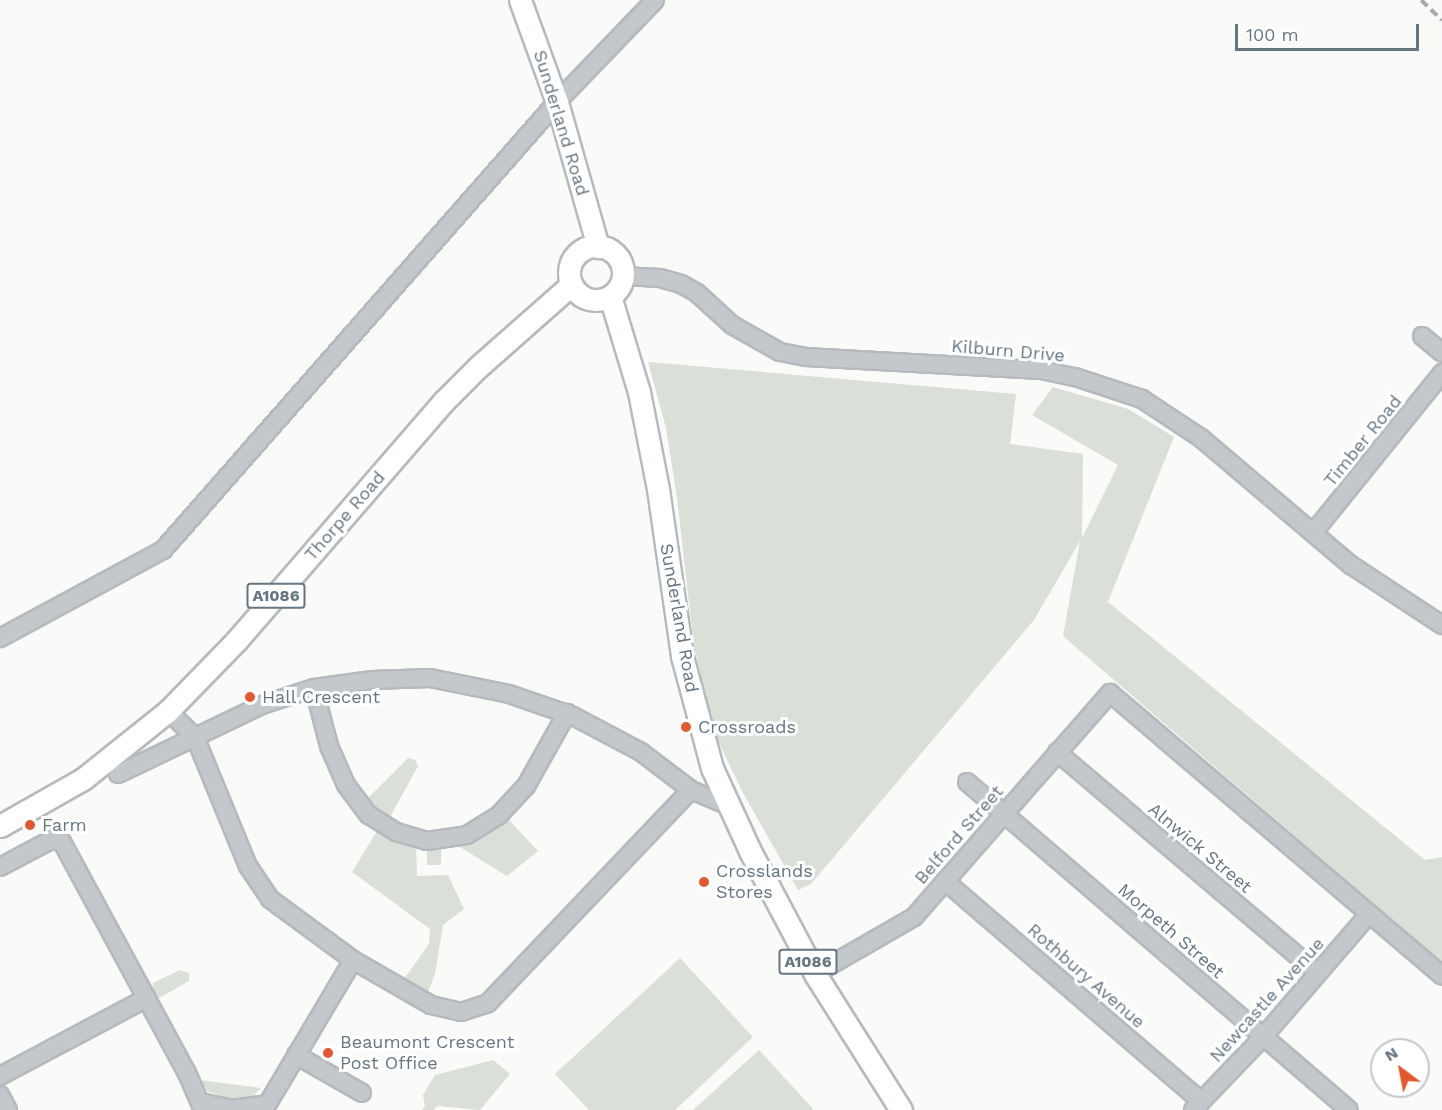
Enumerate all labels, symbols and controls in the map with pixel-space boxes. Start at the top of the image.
scale bar [1238,12,1422,50]
text: 100 m [1246,24,1299,45]
street label: Sunderland Road [529,48,593,198]
street label: Kilburn Drive [950,335,1066,367]
street label: Timber Road [1319,391,1407,491]
street label: Thorpe Road [300,467,390,565]
street label: Sunderland Road [655,542,703,694]
road number: A1086 [246,583,306,609]
place label: Hall Crescent [262,686,381,708]
marker: Hall Crescent [243,690,257,704]
place label: Crossroads [698,716,796,738]
marker: Crossroads [679,720,693,734]
street label: Belford Street [910,781,1008,889]
street label: Alnwick Street [1144,798,1256,898]
place label: Farm [42,814,87,836]
marker: Farm [23,818,37,832]
place label: Crosslands Stores [716,861,813,904]
marker: Crosslands Stores [697,875,711,889]
street label: Morpeth Street [1113,879,1229,983]
street label: Rothbury Avenue [1022,919,1150,1033]
street label: Newcastle Avenue [1205,933,1329,1067]
road number: A1086 [778,949,838,975]
place label: Beaumont Crescent Post Office [340,1032,514,1074]
north arrow [1370,1038,1430,1098]
text: N [1381,1043,1401,1065]
marker: Beaumont Crescent Post Office [321,1046,335,1060]

